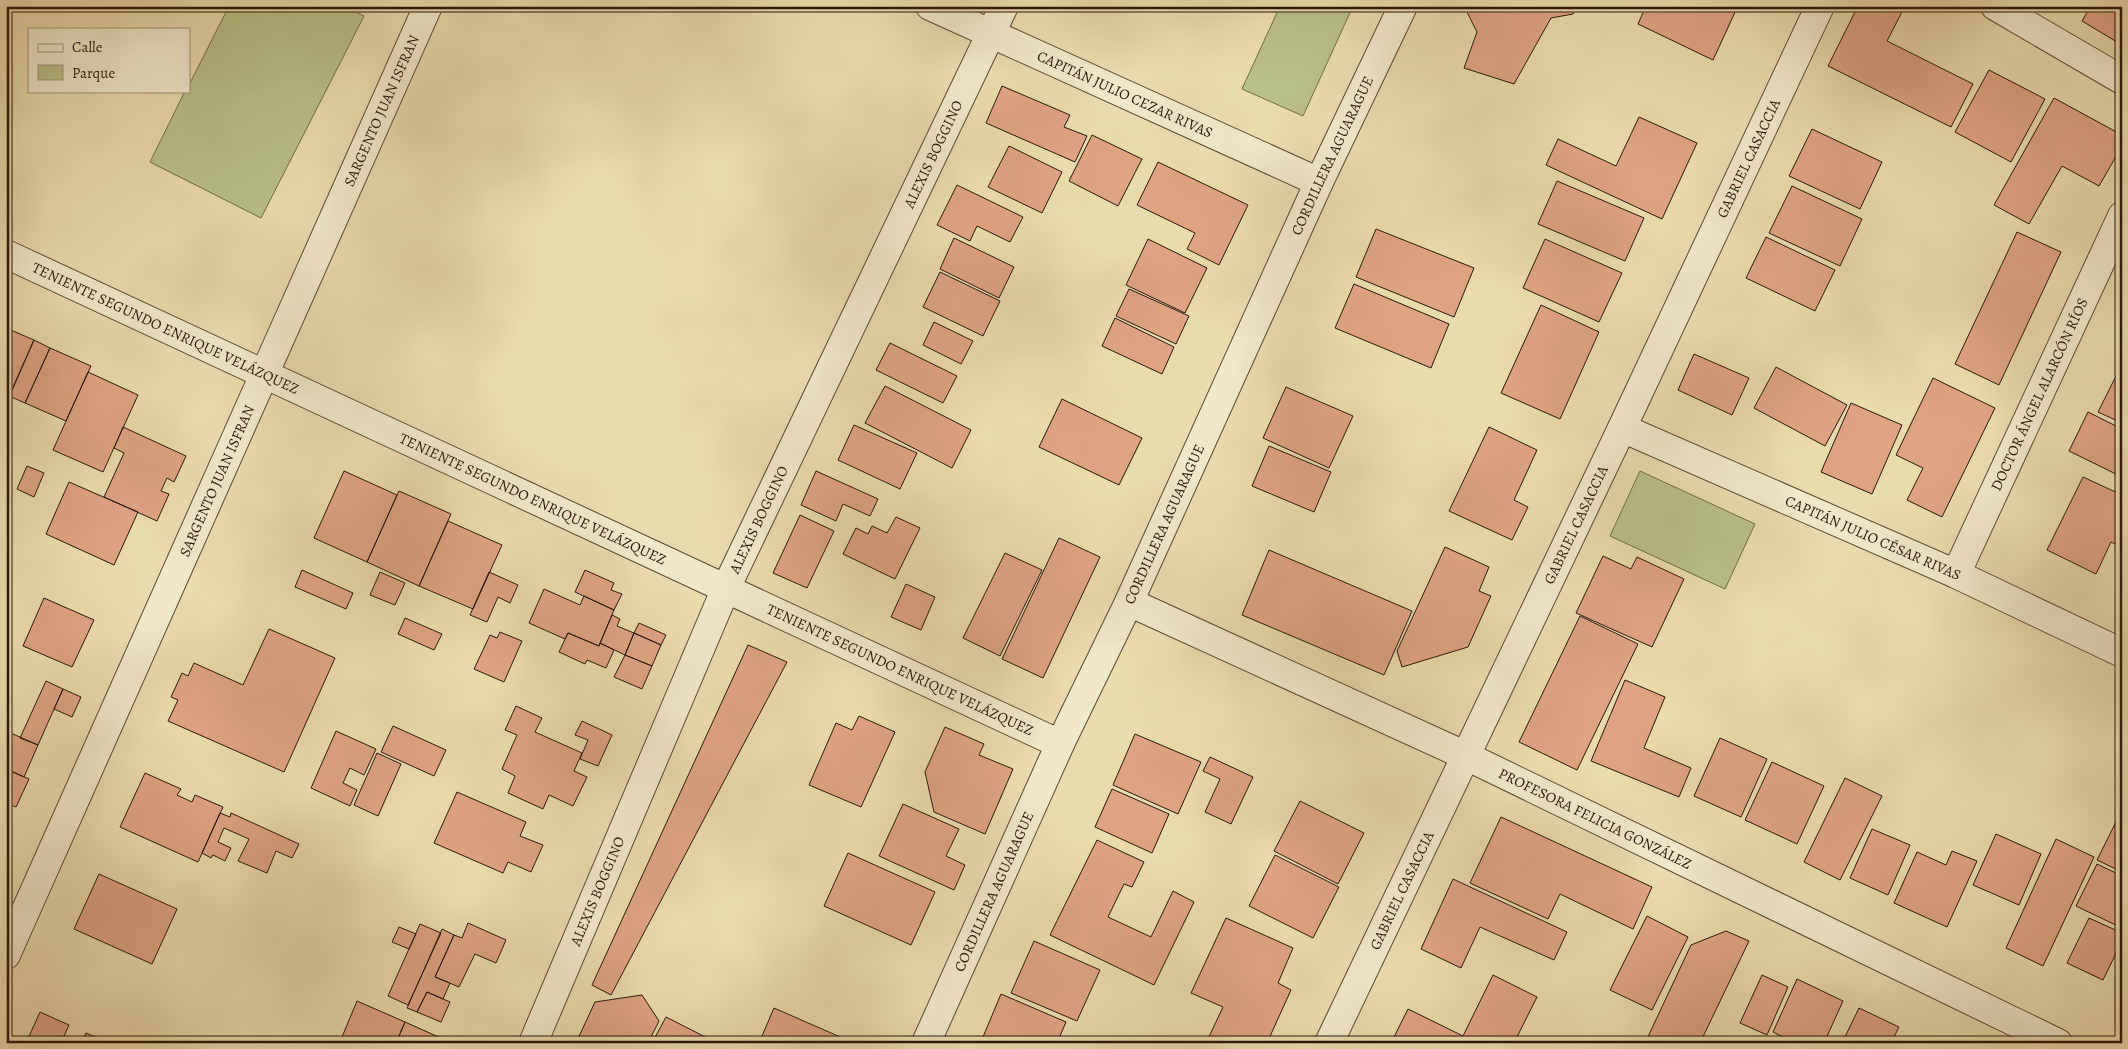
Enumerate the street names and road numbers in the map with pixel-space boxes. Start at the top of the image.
street label: SARGENTO JUAN ISFRAN [339,32,424,190]
street label: CAPITÁN JULIO CEZAR RIVAS [1034,46,1216,143]
street label: CORDILLERA AGUARAGUE [1286,73,1378,238]
street label: GABRIEL CASACCIA [1712,95,1785,221]
street label: ALEXIS BOGGINO [899,97,967,212]
street label: TENIENTE SEGUNDO ENRIQUE VELÁZQUEZ [29,257,302,399]
street label: DOCTOR ÁNGEL ALARCÓN RÍOS [1986,295,2093,494]
street label: SARGENTO JUAN ISFRAN [174,402,259,560]
street label: TENIENTE SEGUNDO ENRIQUE VELÁZQUEZ [396,428,670,570]
street label: CORDILLERA AGUARAGUE [1119,441,1209,607]
street label: ALEXIS BOGGINO [724,462,793,578]
street label: GABRIEL CASACCIA [1539,462,1613,587]
street label: CAPITÁN JULIO CÉSAR RIVAS [1782,491,1964,585]
street label: TENIENTE SEGUNDO ENRIQUE VELÁZQUEZ [763,599,1037,740]
street label: PROFESORA FELICIA GONZÁLEZ [1495,763,1695,874]
street label: CORDILLERA AGUARAGUE [949,808,1039,975]
street label: GABRIEL CASACCIA [1365,828,1439,953]
street label: ALEXIS BOGGINO [565,833,630,950]

